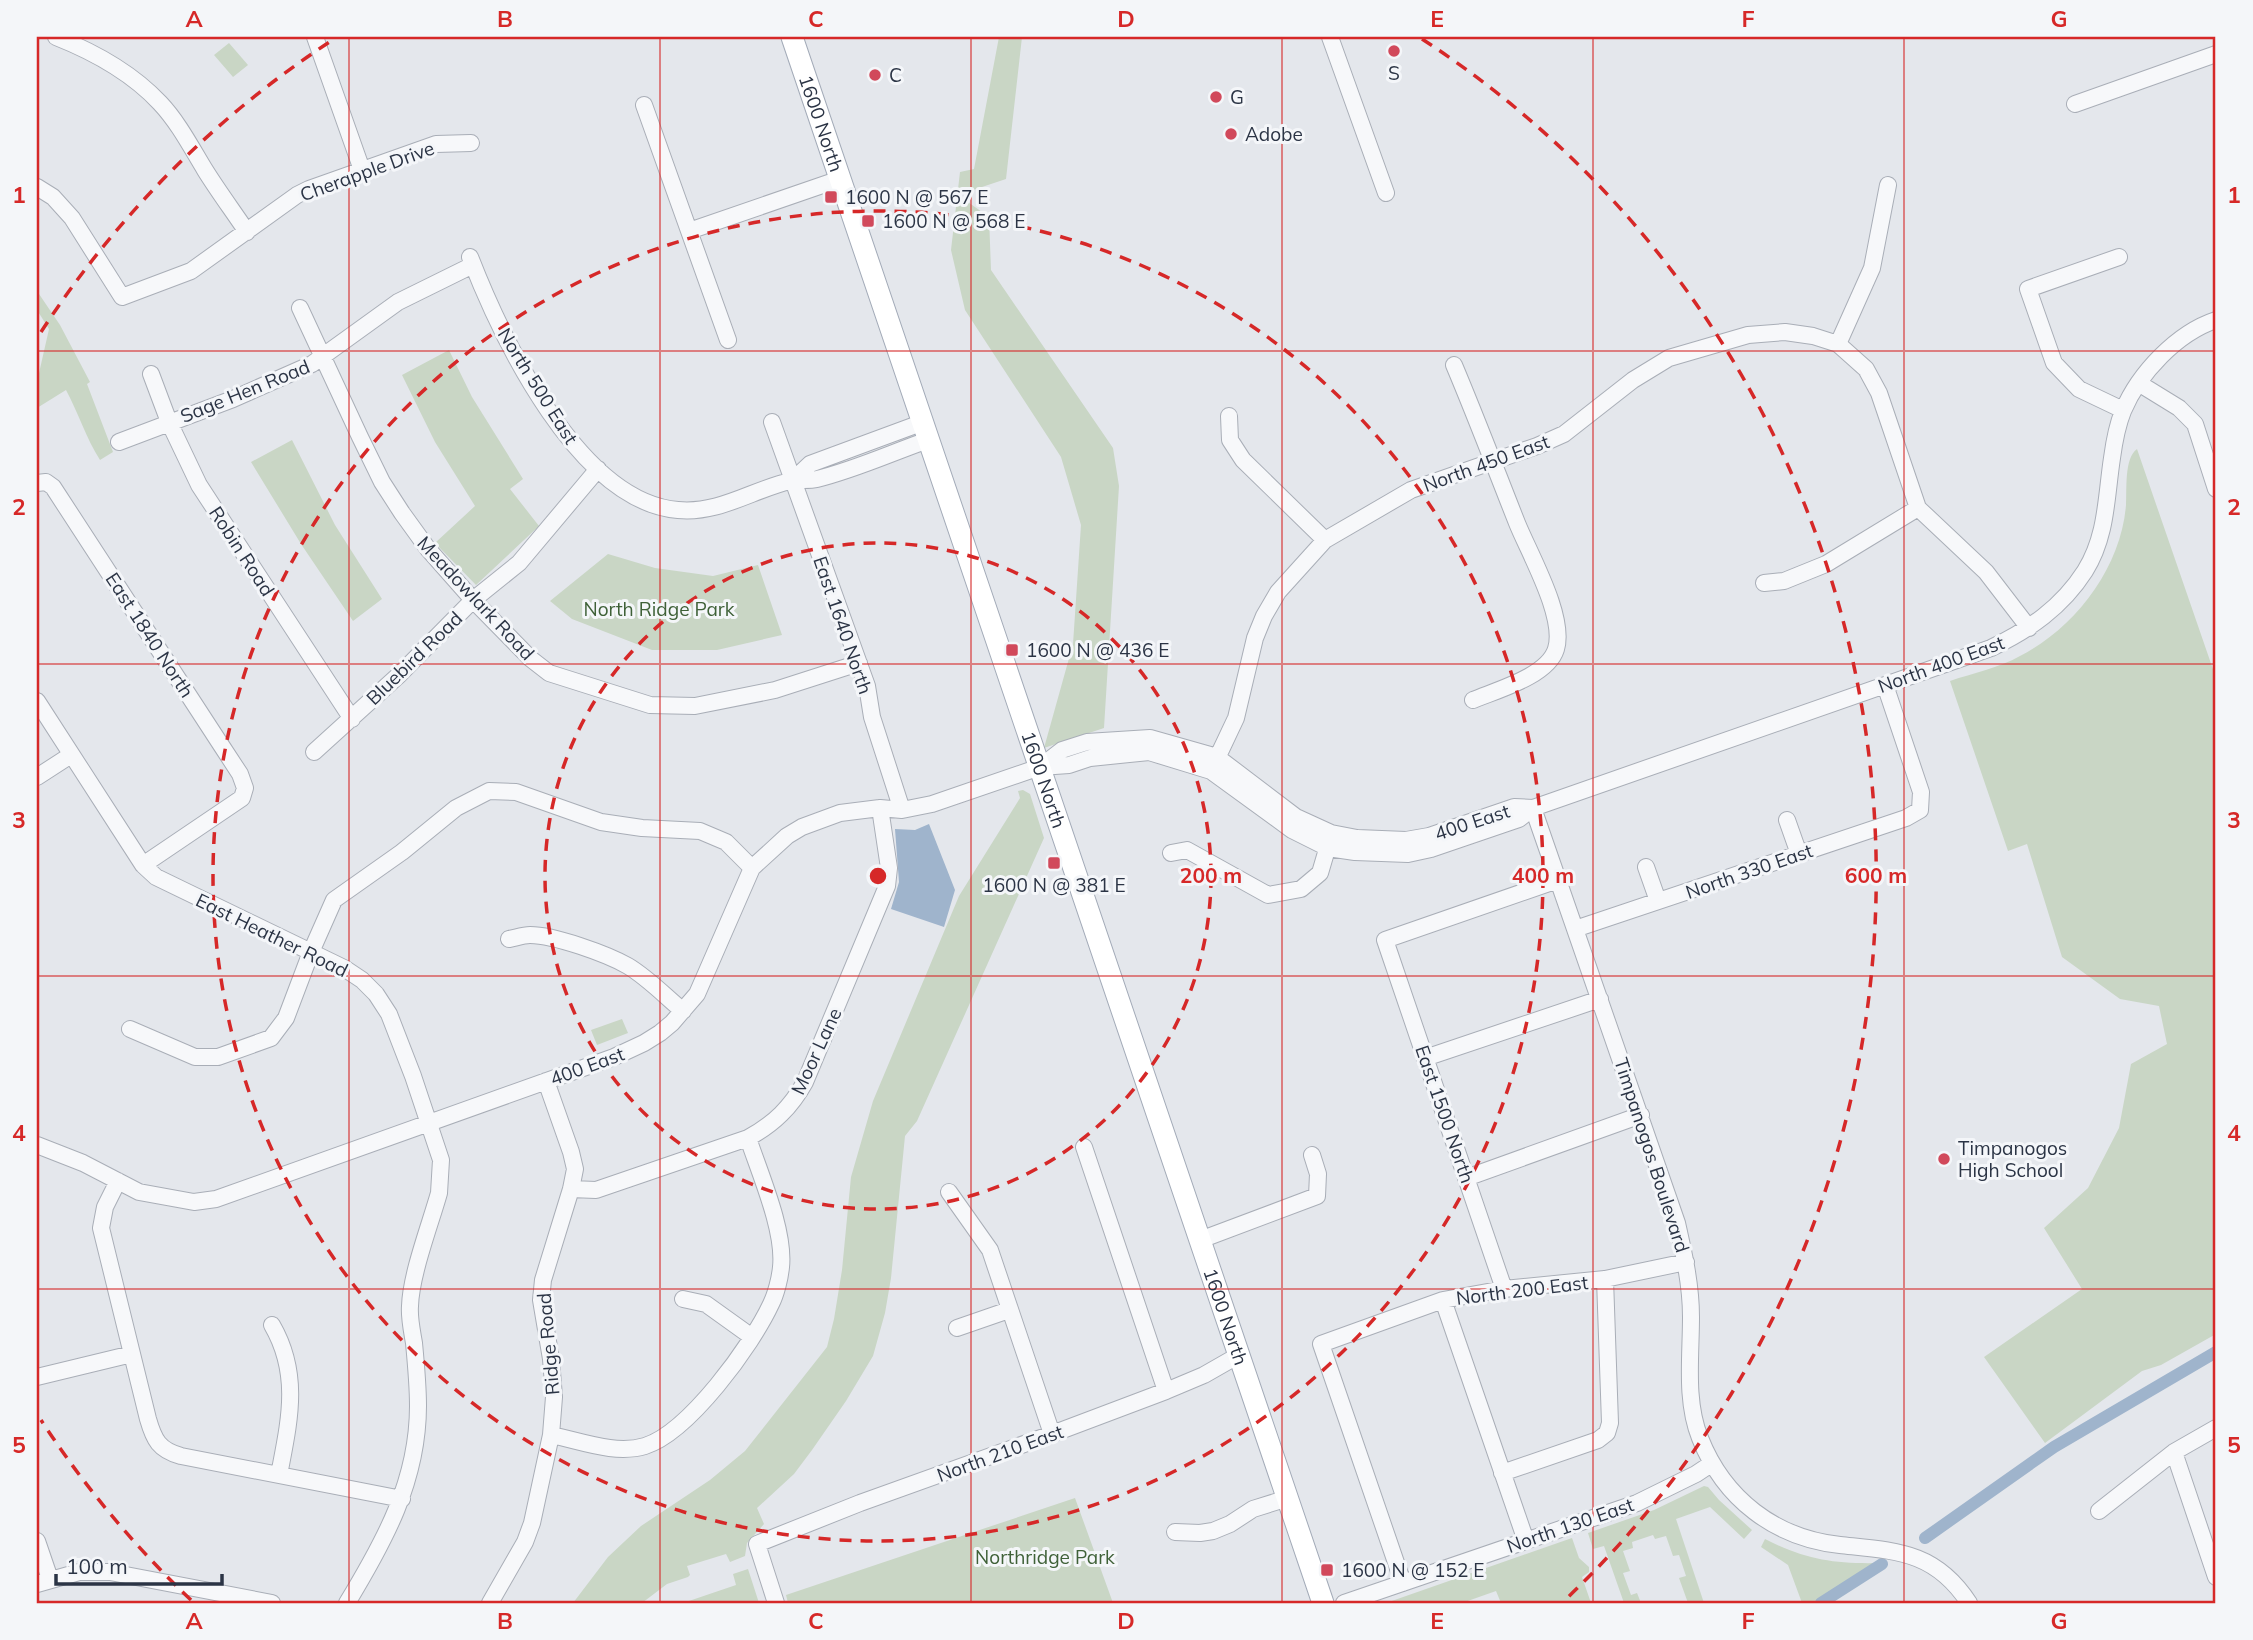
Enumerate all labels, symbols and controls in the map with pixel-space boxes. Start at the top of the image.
text: A [185,4,203,33]
text: B [497,4,513,33]
text: C [808,4,824,33]
text: D [1117,4,1135,33]
text: E [1430,4,1444,33]
text: F [1741,4,1755,33]
text: G [2050,4,2068,33]
marker: S [1386,43,1402,59]
place label: S [1388,61,1400,85]
place label: C [889,63,902,87]
marker: C [867,67,883,83]
street label: 1600 North [794,72,849,175]
place label: G [1230,85,1244,109]
marker: G [1208,89,1224,105]
place label: Adobe [1245,122,1303,146]
marker: Adobe [1223,126,1239,142]
street label: Cherapple Drive [297,136,437,206]
text: 1 [12,180,26,209]
text: 1 [2227,180,2241,209]
place label: 1600 N @ 567 E [845,185,988,209]
marker: 1600 N @ 567 E [823,189,839,205]
place label: 1600 N @ 568 E [882,209,1025,233]
marker: 1600 N @ 568 E [860,213,876,229]
street label: North 500 East [493,323,584,449]
street label: Sage Hen Road [177,354,313,428]
street label: North 450 East [1420,429,1553,497]
text: 2 [12,492,26,521]
text: 2 [2227,492,2241,521]
street label: Robin Road [204,502,280,600]
street label: Meadowlark Road [412,531,540,665]
street label: East 1640 North [808,553,878,697]
street label: East 1840 North [101,568,199,702]
park label: North Ridge Park [583,597,735,621]
street label: Bluebird Road [361,606,467,710]
street label: North 400 East [1875,630,2008,698]
place label: 1600 N @ 436 E [1026,638,1169,662]
marker: 1600 N @ 436 E [1004,642,1020,658]
street label: 1600 North [1016,728,1071,831]
street label: 400 East [1431,798,1513,845]
text: 3 [12,805,26,834]
text: 3 [2227,805,2241,834]
street label: North 330 East [1682,838,1816,904]
marker: 1600 N @ 381 E [1046,855,1062,871]
text: 200 m [1180,862,1242,888]
text: 400 m [1512,862,1574,888]
text: 600 m [1845,862,1907,888]
centre of rings [866,864,890,888]
place label: 1600 N @ 381 E [982,873,1126,897]
street label: East Heather Road [192,888,352,982]
street label: Moor Lane [785,1004,847,1098]
street label: 400 East [546,1041,628,1091]
street label: East 1500 North [1410,1042,1480,1186]
street label: Timpanogos Boulevard [1609,1055,1695,1255]
text: 4 [12,1118,26,1147]
text: 4 [2227,1118,2241,1147]
place label: Timpanogos High School [1958,1136,2067,1182]
marker: Timpanogos High School [1936,1151,1952,1167]
street label: 1600 North [1198,1265,1253,1368]
street label: North 200 East [1455,1270,1590,1310]
street label: Ridge Road [532,1292,564,1396]
street label: North 210 East [934,1419,1067,1487]
text: 5 [12,1430,26,1459]
text: 5 [2227,1430,2241,1459]
street label: North 130 East [1503,1492,1637,1558]
scale bar [56,1542,222,1586]
park label: Northridge Park [975,1545,1115,1569]
text: 100 m [66,1553,128,1579]
place label: 1600 N @ 152 E [1341,1558,1484,1582]
marker: 1600 N @ 152 E [1319,1562,1335,1578]
text: A [185,1606,203,1635]
text: B [497,1606,513,1635]
text: C [808,1606,824,1635]
text: D [1117,1606,1135,1635]
text: E [1430,1606,1444,1635]
text: F [1741,1606,1755,1635]
text: G [2050,1606,2068,1635]

